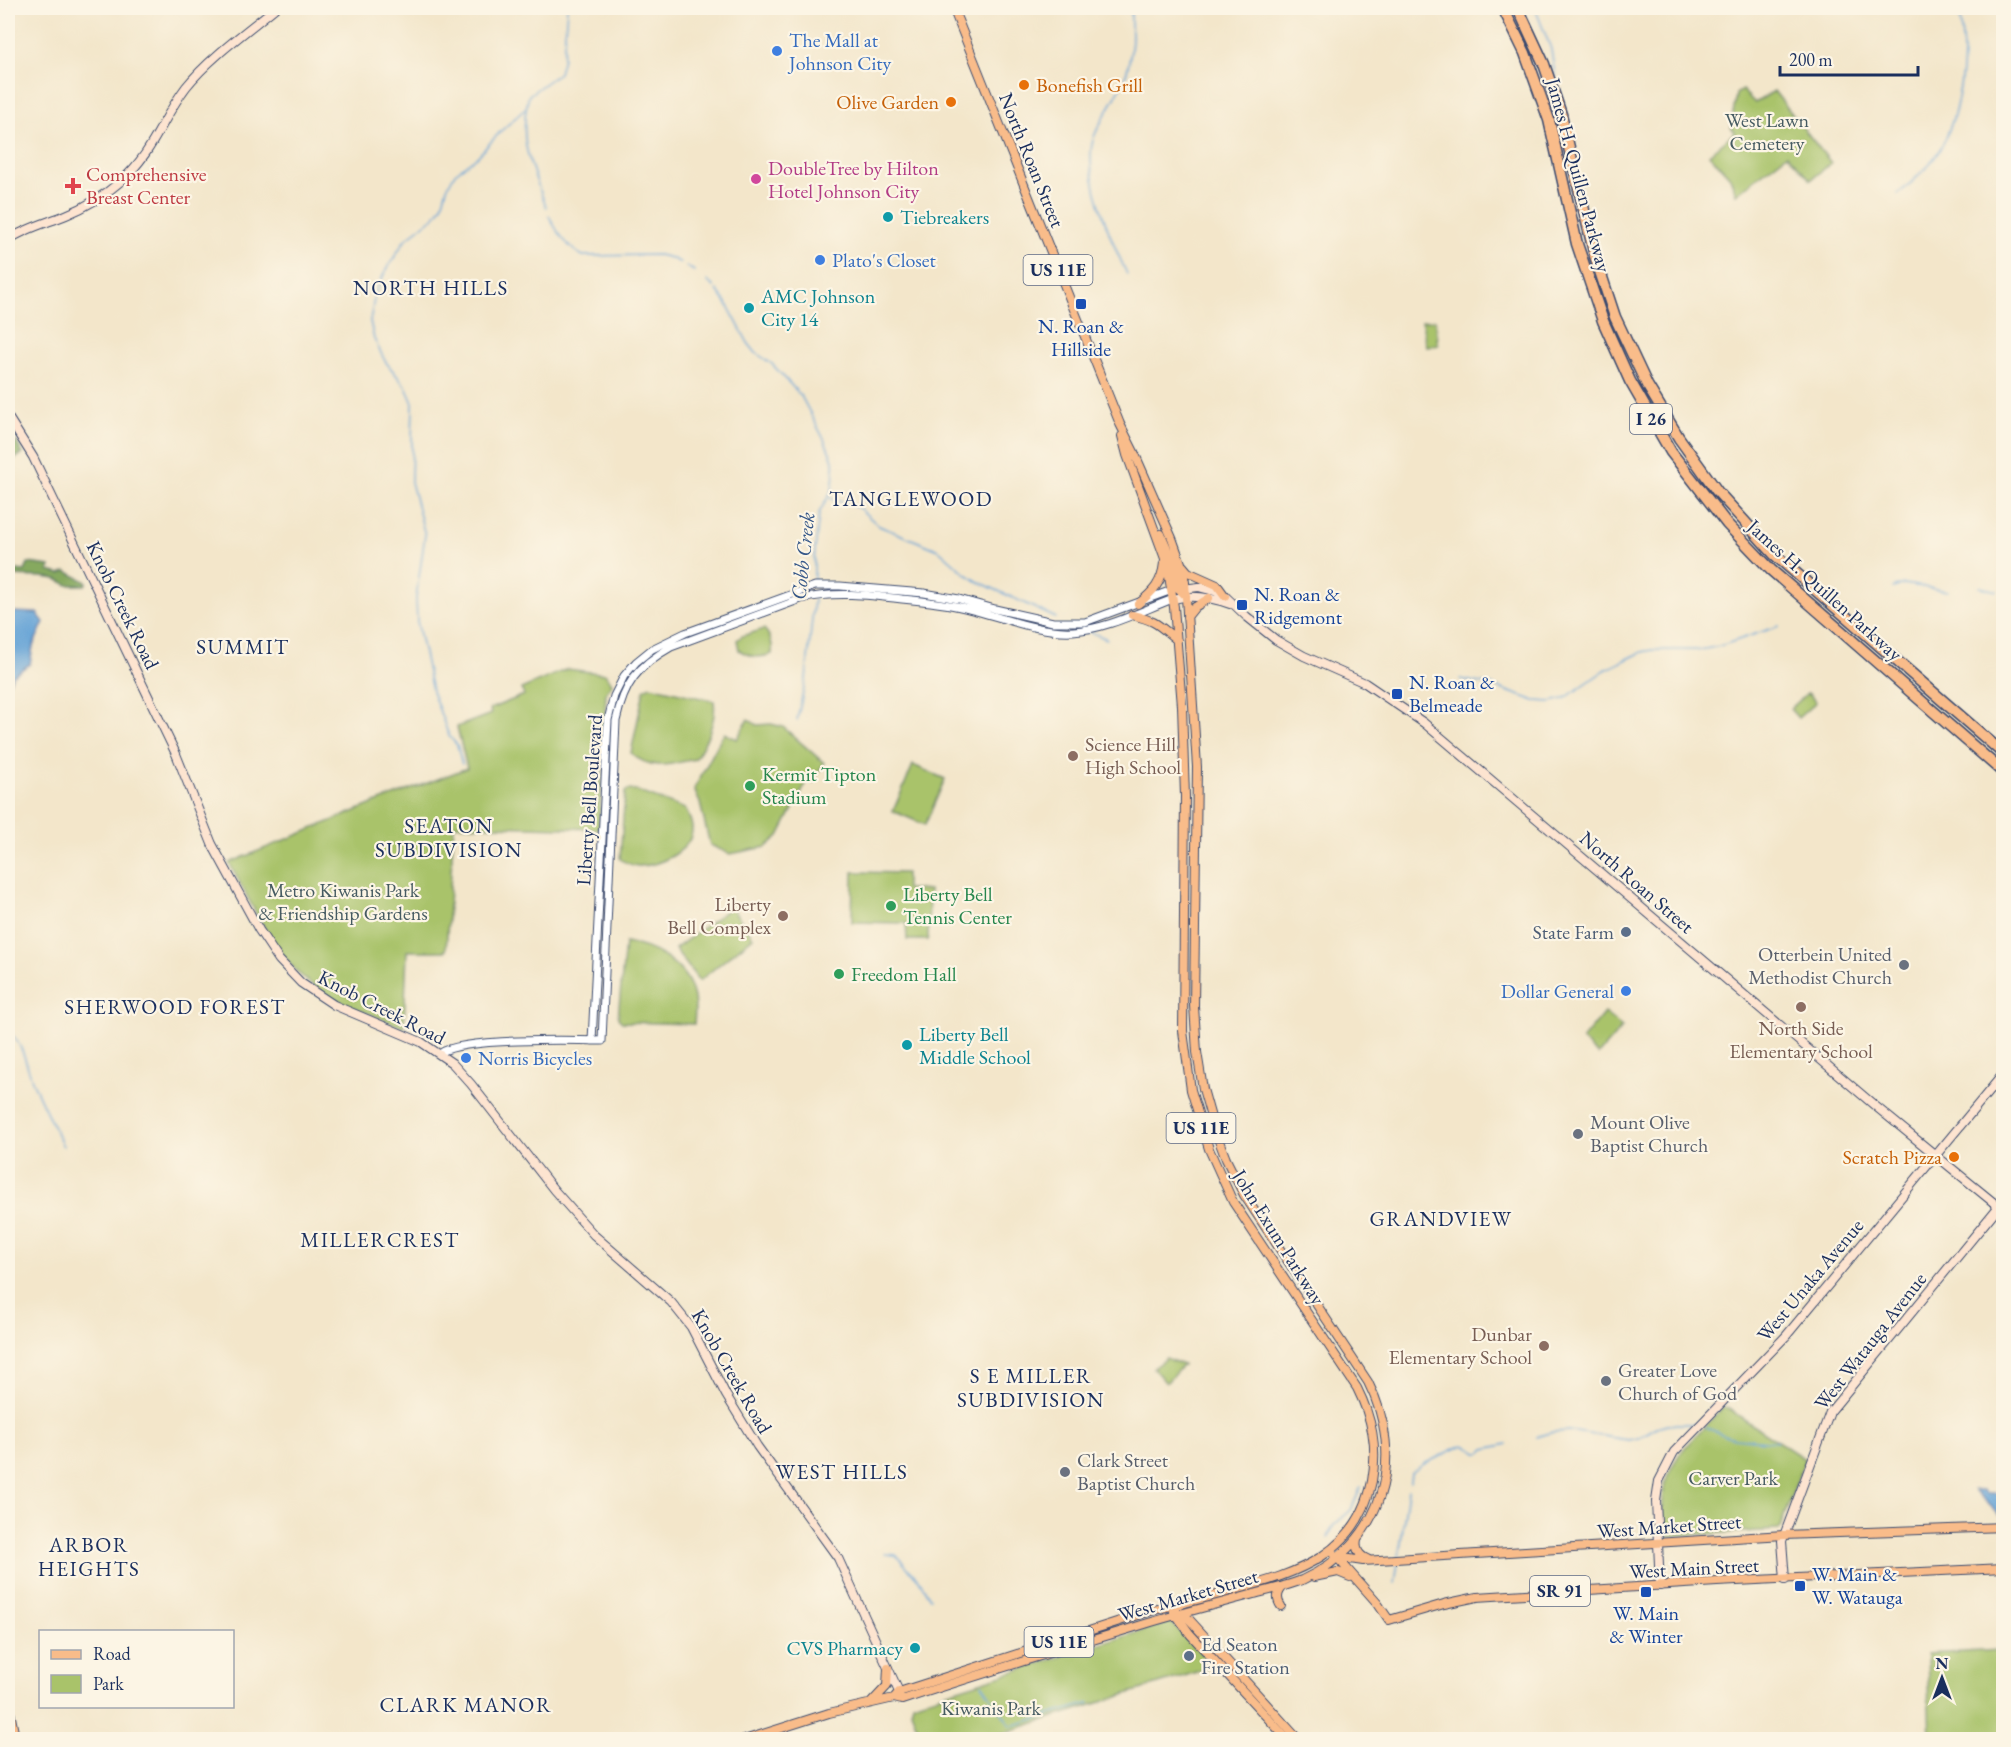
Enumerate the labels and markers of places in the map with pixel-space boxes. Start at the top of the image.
place label: The Mall at Johnson City [787,27,892,76]
marker: The Mall at Johnson City [770,44,784,58]
place label: Bonefish Grill [1036,72,1143,98]
marker: Bonefish Grill [1017,78,1031,92]
place label: Olive Garden [836,89,939,115]
marker: Olive Garden [944,95,958,109]
place label: DoubleTree by Hilton Hotel Johnson City [768,155,939,204]
place label: Comprehensive Breast Center [86,161,207,210]
marker: DoubleTree by Hilton Hotel Johnson City [749,172,763,186]
marker: Comprehensive Breast Center [64,177,82,195]
place label: Tiebreakers [900,204,989,230]
marker: Tiebreakers [881,210,895,224]
place label: Plato's Closet [832,247,937,273]
marker: Plato's Closet [813,253,827,267]
place label: AMC Johnson City 14 [760,283,876,332]
marker: N. Roan & Hillside [1074,297,1088,311]
marker: AMC Johnson City 14 [742,301,756,315]
place label: N. Roan & Hillside [1038,313,1124,362]
place label: N. Roan & Ridgemont [1254,581,1343,630]
marker: N. Roan & Ridgemont [1235,598,1249,612]
place label: N. Roan & Belmeade [1409,669,1495,718]
marker: N. Roan & Belmeade [1390,687,1404,701]
place label: Science Hill High School [1085,731,1181,780]
marker: Science Hill High School [1066,749,1080,763]
place label: Kermit Tipton Stadium [762,761,877,810]
marker: Kermit Tipton Stadium [743,779,757,793]
place label: Liberty Bell Tennis Center [903,881,1012,930]
place label: Liberty Bell Complex [667,891,771,940]
marker: Liberty Bell Tennis Center [884,899,898,913]
marker: Liberty Bell Complex [776,909,790,923]
place label: State Farm [1533,919,1614,945]
marker: State Farm [1619,925,1633,939]
place label: Otterbein United Methodist Church [1748,941,1893,990]
marker: Otterbein United Methodist Church [1897,958,1911,972]
place label: Freedom Hall [851,961,957,987]
marker: Freedom Hall [832,967,846,981]
place label: Dollar General [1501,978,1614,1004]
marker: Dollar General [1619,984,1633,998]
marker: North Side Elementary School [1794,1000,1808,1014]
place label: North Side Elementary School [1729,1015,1873,1064]
place label: Liberty Bell Middle School [919,1021,1031,1070]
marker: Liberty Bell Middle School [900,1038,914,1052]
place label: Norris Bicycles [478,1045,592,1071]
marker: Norris Bicycles [459,1051,473,1065]
place label: Mount Olive Baptist Church [1590,1109,1708,1158]
marker: Mount Olive Baptist Church [1571,1127,1585,1141]
place label: Scratch Pizza [1842,1144,1942,1170]
marker: Scratch Pizza [1947,1150,1961,1164]
place label: Dunbar Elementary School [1388,1321,1532,1370]
marker: Dunbar Elementary School [1537,1339,1551,1353]
place label: Greater Love Church of God [1618,1357,1738,1406]
marker: Greater Love Church of God [1599,1374,1613,1388]
place label: Clark Street Baptist Church [1077,1447,1195,1496]
marker: Clark Street Baptist Church [1058,1465,1072,1479]
place label: W. Main & W. Watauga [1812,1561,1903,1610]
marker: W. Main & W. Watauga [1793,1579,1807,1593]
marker: W. Main & Winter [1639,1585,1653,1599]
place label: W. Main & Winter [1609,1600,1683,1649]
place label: Ed Seaton Fire Station [1201,1631,1290,1680]
place label: CVS Pharmacy [787,1635,903,1661]
marker: CVS Pharmacy [908,1641,922,1655]
marker: Ed Seaton Fire Station [1182,1649,1196,1663]

